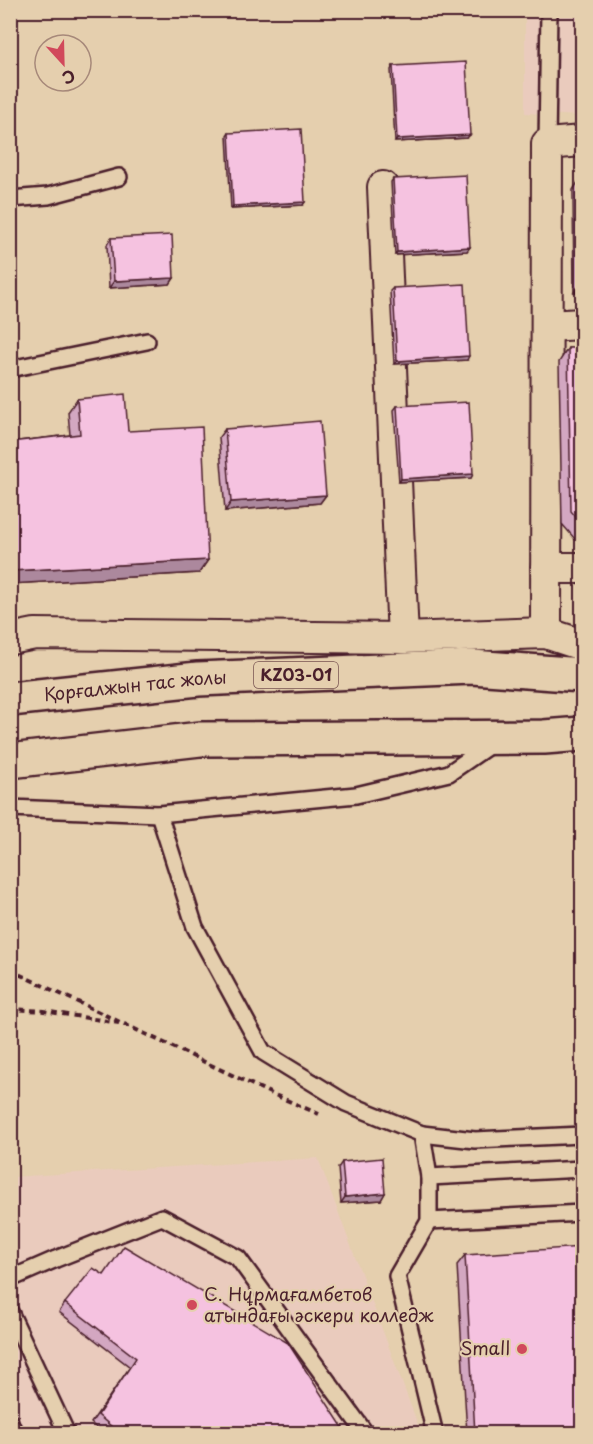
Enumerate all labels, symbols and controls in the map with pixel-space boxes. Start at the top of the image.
north arrow [33,33,93,93]
text: С [59,64,79,91]
road number: KZ03-01 [254,662,338,688]
street label: Қорғалжын тас жолы [42,663,227,707]
place label: С. Нұрмағамбетов атындағы әскери колледж [204,1280,434,1328]
marker: С. Нұрмағамбетов атындағы әскери колледж [185,1298,199,1312]
place label: Small [460,1334,510,1361]
marker: Small [515,1342,529,1356]

